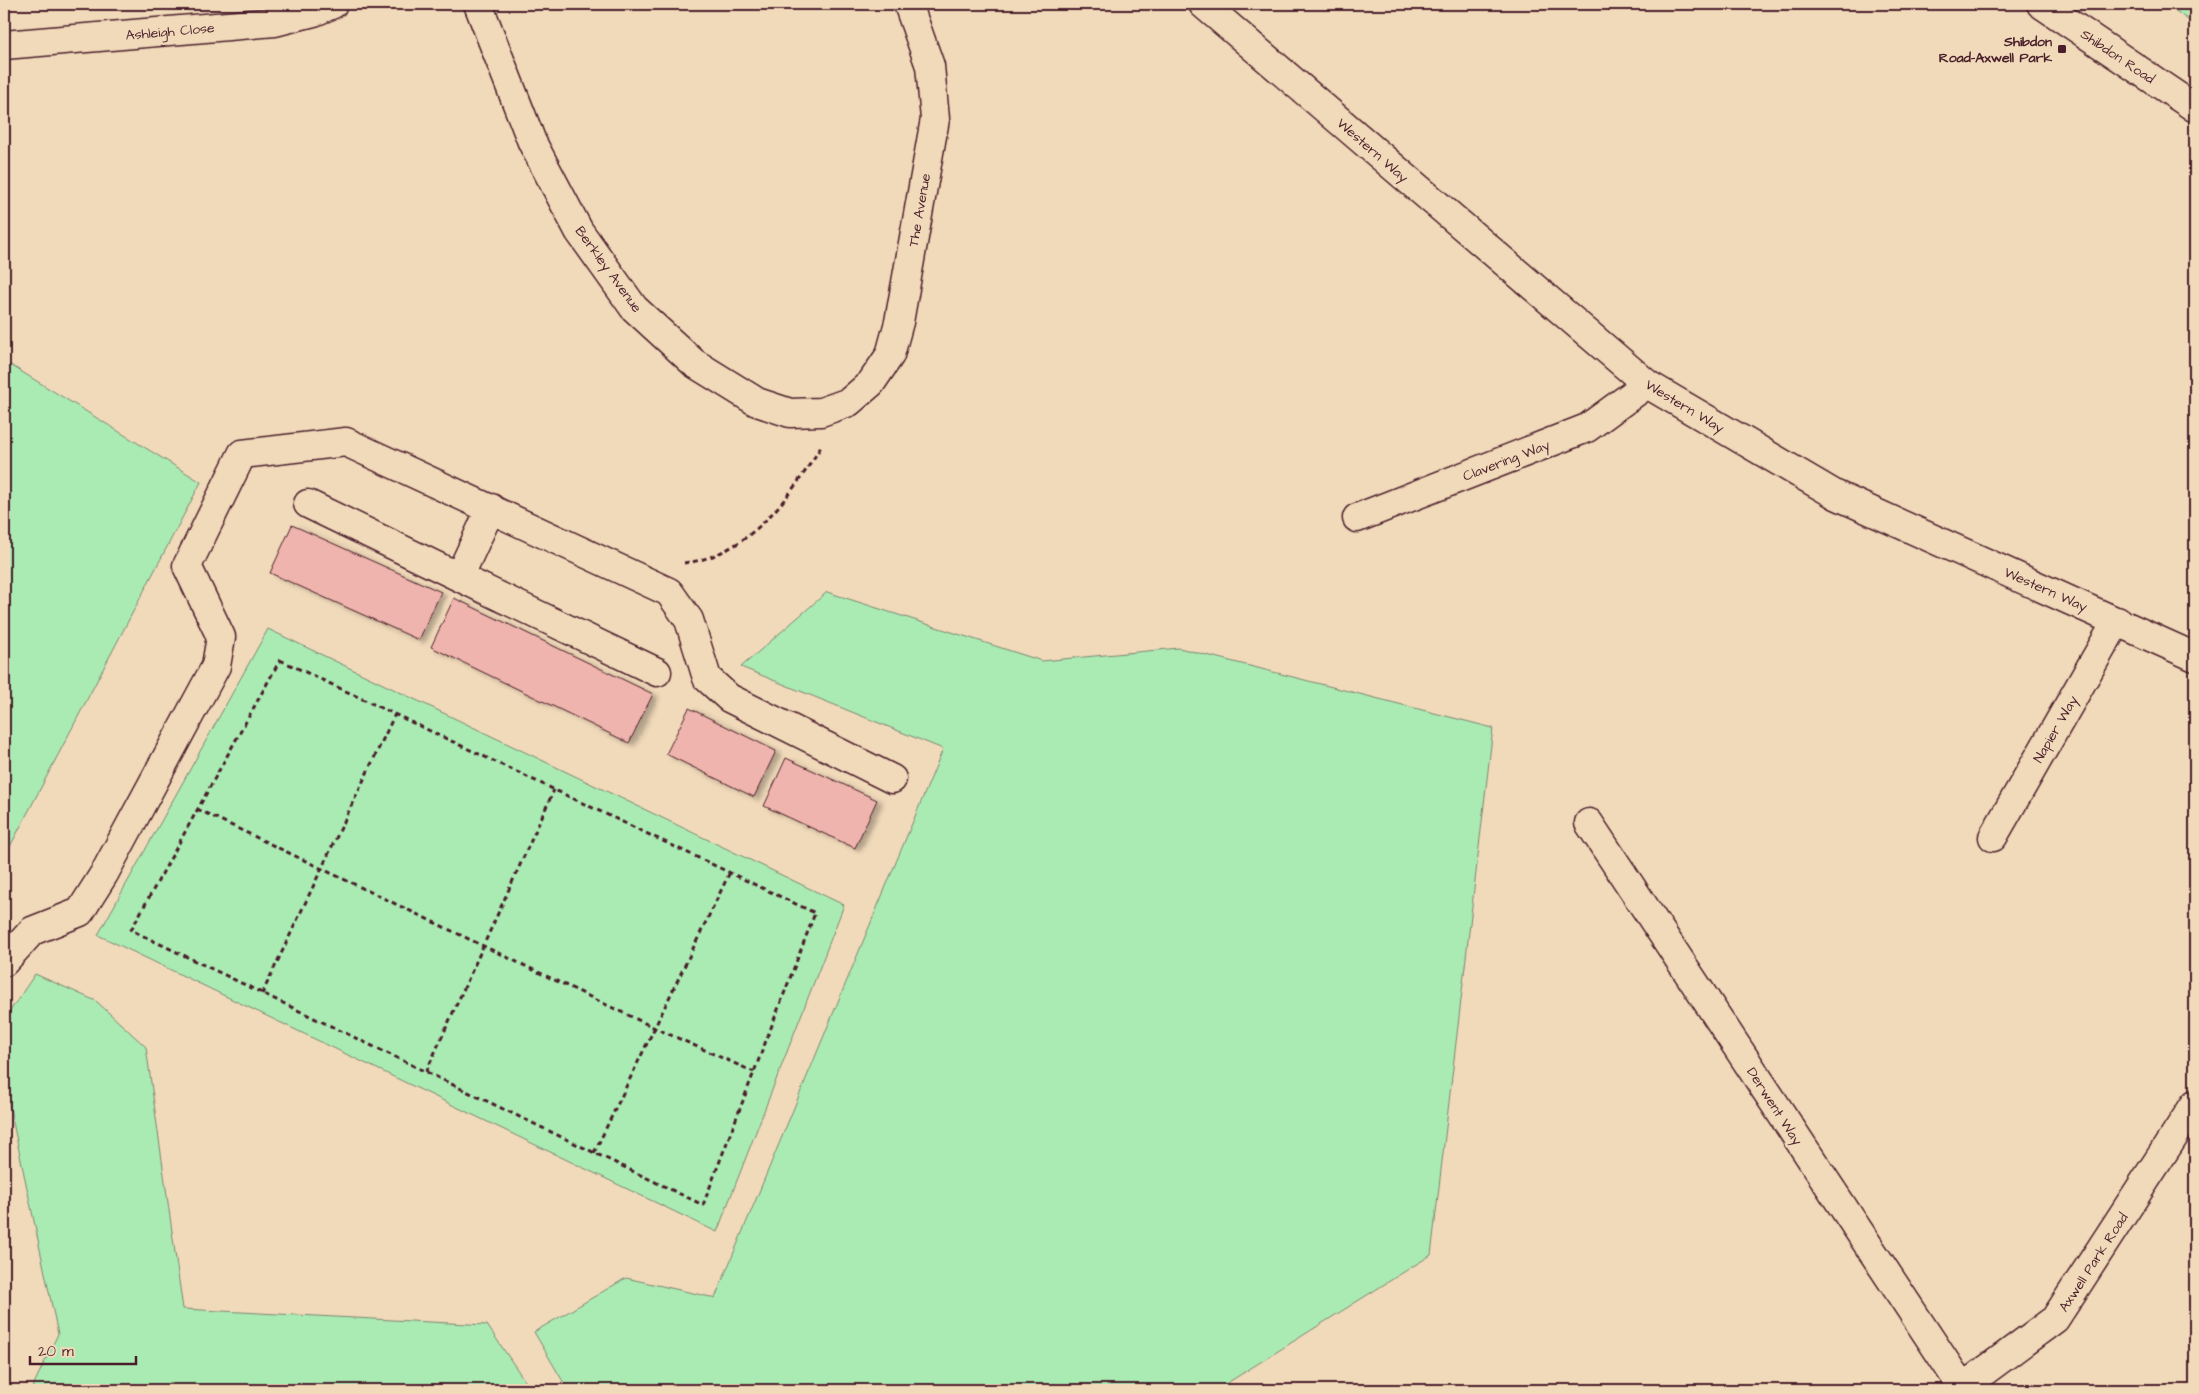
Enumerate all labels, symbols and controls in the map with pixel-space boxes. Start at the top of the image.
street label: Ashleigh Close [125,18,216,46]
street label: Shibdon Road [2076,25,2159,89]
place label: Shibdon Road-Axwell Park [1939,32,2052,68]
marker: Shibdon Road-Axwell Park [2056,43,2068,55]
street label: Western Way [1332,114,1413,188]
street label: The Avenue [904,171,936,249]
street label: Berkley Avenue [570,222,647,317]
street label: Western Way [1641,375,1728,439]
street label: Clavering Way [1460,435,1553,487]
street label: Western Way [2001,563,2091,617]
street label: Napier Way [2029,692,2083,767]
street label: Derwent Way [1741,1064,1807,1150]
street label: Axwell Park Road [2054,1209,2133,1316]
scale bar [30,1334,136,1366]
text: 20 m [38,1341,74,1362]

